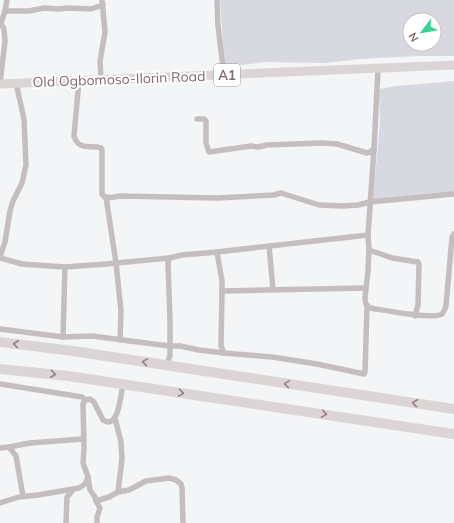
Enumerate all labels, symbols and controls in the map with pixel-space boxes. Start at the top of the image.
north arrow [402,12,442,52]
text: N [405,30,422,44]
road number: A1 [214,64,240,86]
street label: Old Ogbomoso-Ilorin Road [32,67,206,91]
one-way arrow [13,340,19,349]
one-way arrow [141,358,148,367]
one-way arrow [50,370,56,379]
one-way arrow [284,380,290,389]
one-way arrow [178,388,184,397]
one-way arrow [412,399,418,408]
one-way arrow [321,409,327,418]

